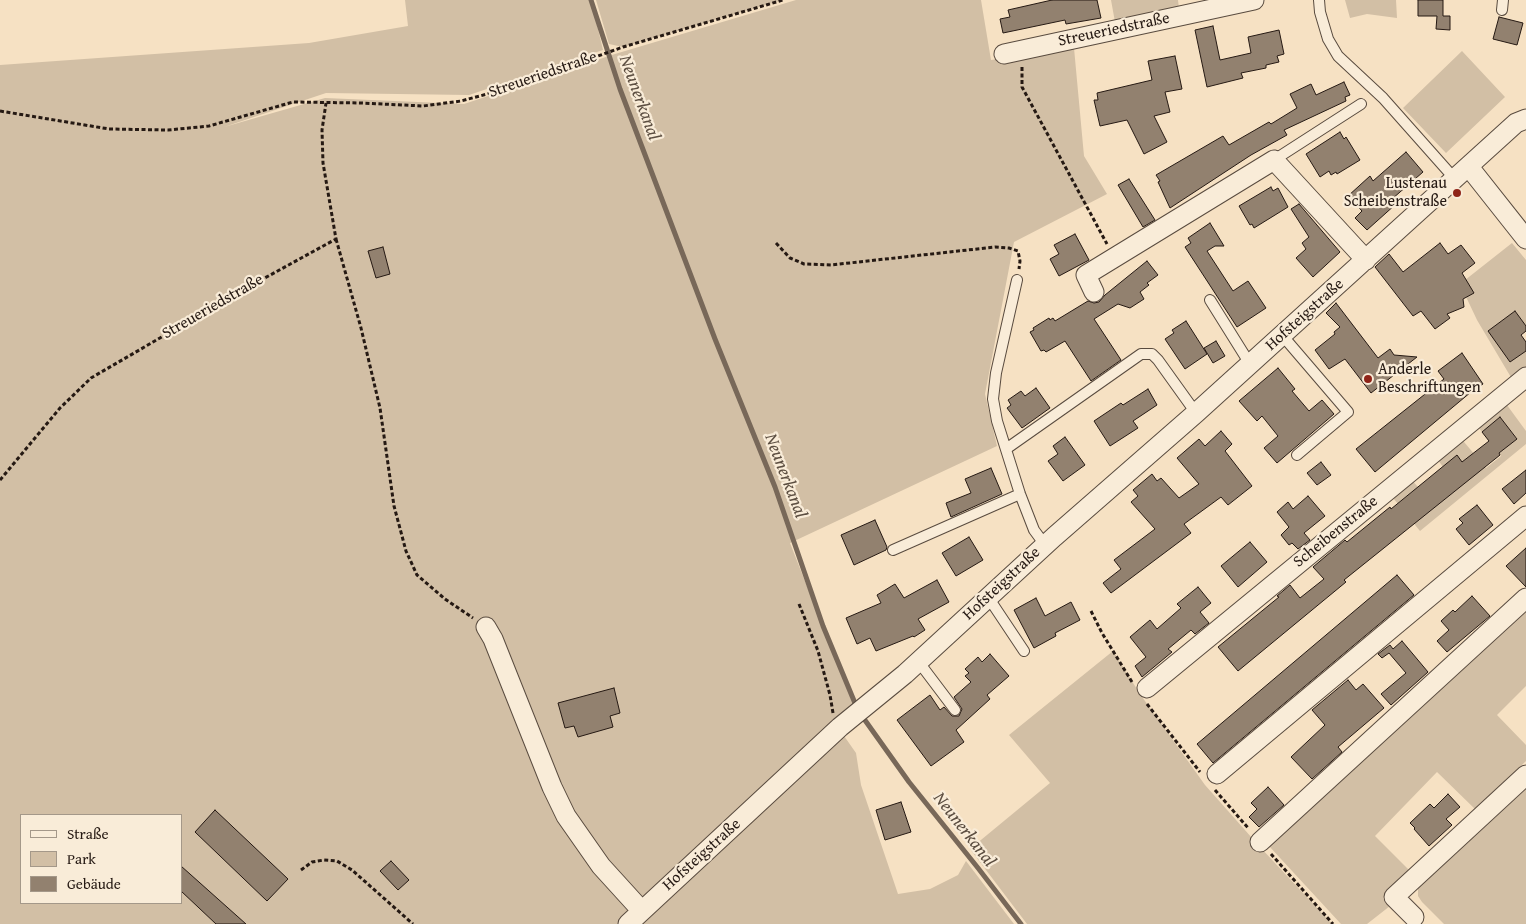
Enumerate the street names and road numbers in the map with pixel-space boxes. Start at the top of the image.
street label: Streueriedstraße [1056,9,1172,51]
street label: Streueriedstraße [486,47,600,103]
street label: Streueriedstraße [159,270,267,344]
street label: Hofsteigstraße [1262,275,1348,355]
street label: Scheibenstraße [1290,492,1382,572]
street label: Hofsteigstraße [959,543,1045,625]
street label: Hofsteigstraße [659,815,745,895]

